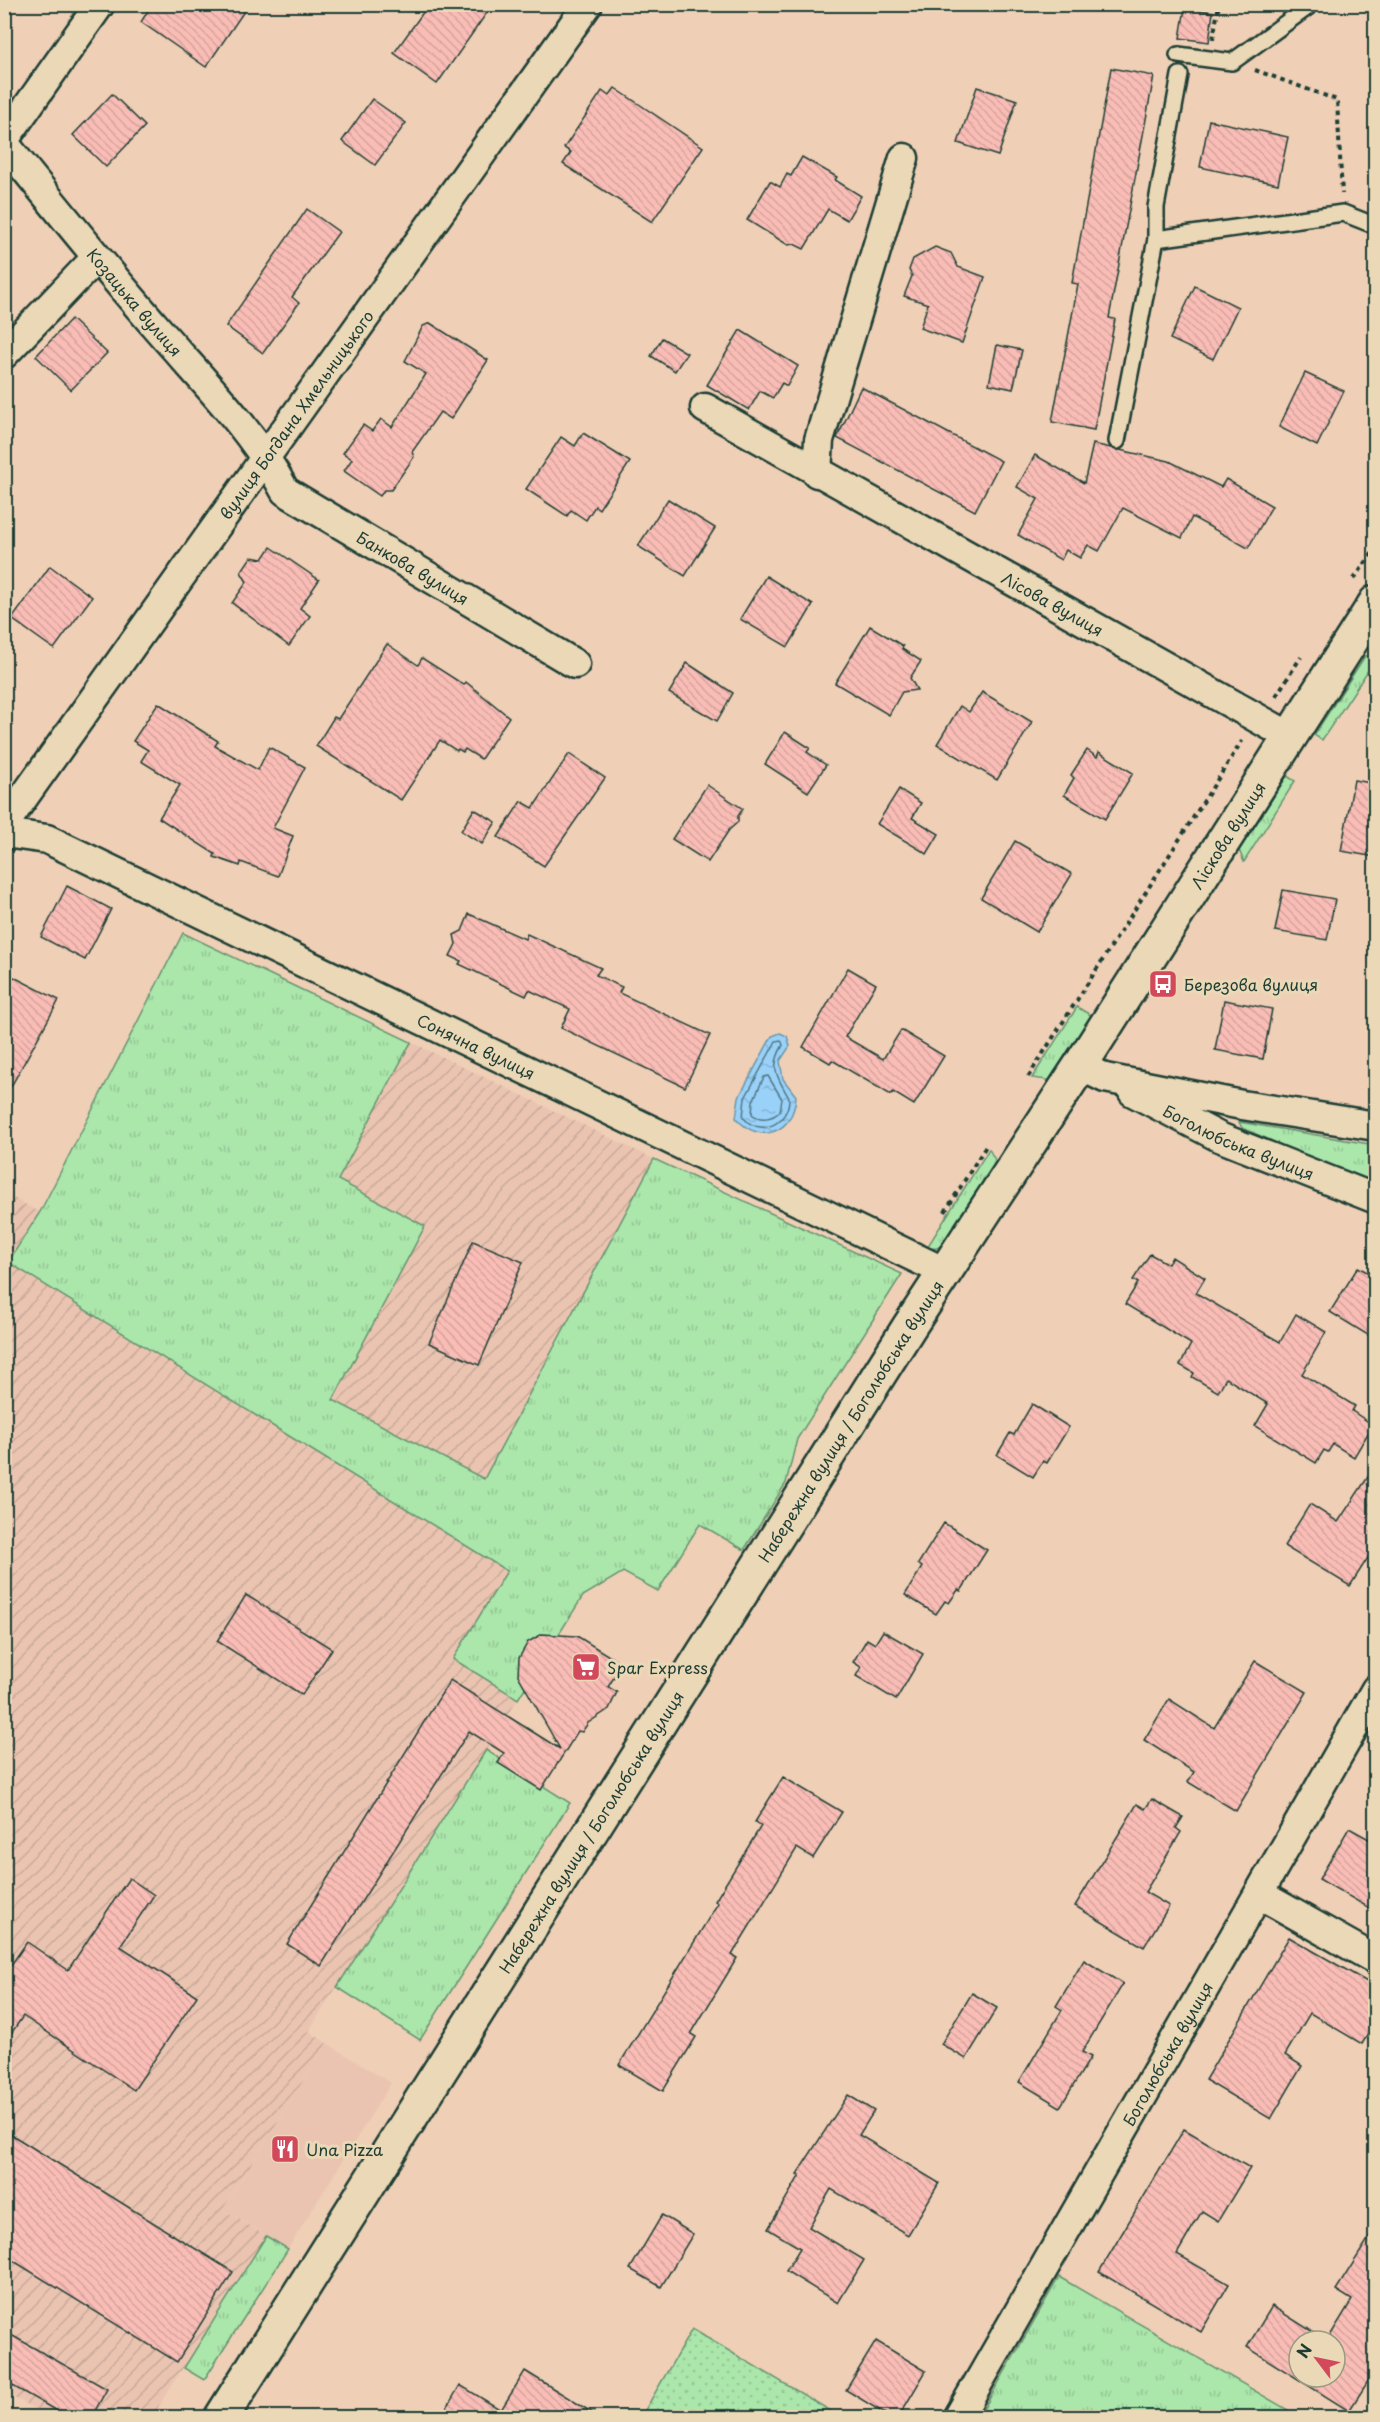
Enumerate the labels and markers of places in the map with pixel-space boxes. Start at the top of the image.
bus stop icon: Березова вулиця [1147,968,1179,1000]
place label: Березова вулиця [1184,972,1318,996]
supermarket icon: Spar Express [570,1651,602,1683]
place label: Spar Express [607,1655,708,1679]
restaurant icon: Una Pizza [269,2133,301,2165]
place label: Una Pizza [306,2137,383,2161]

